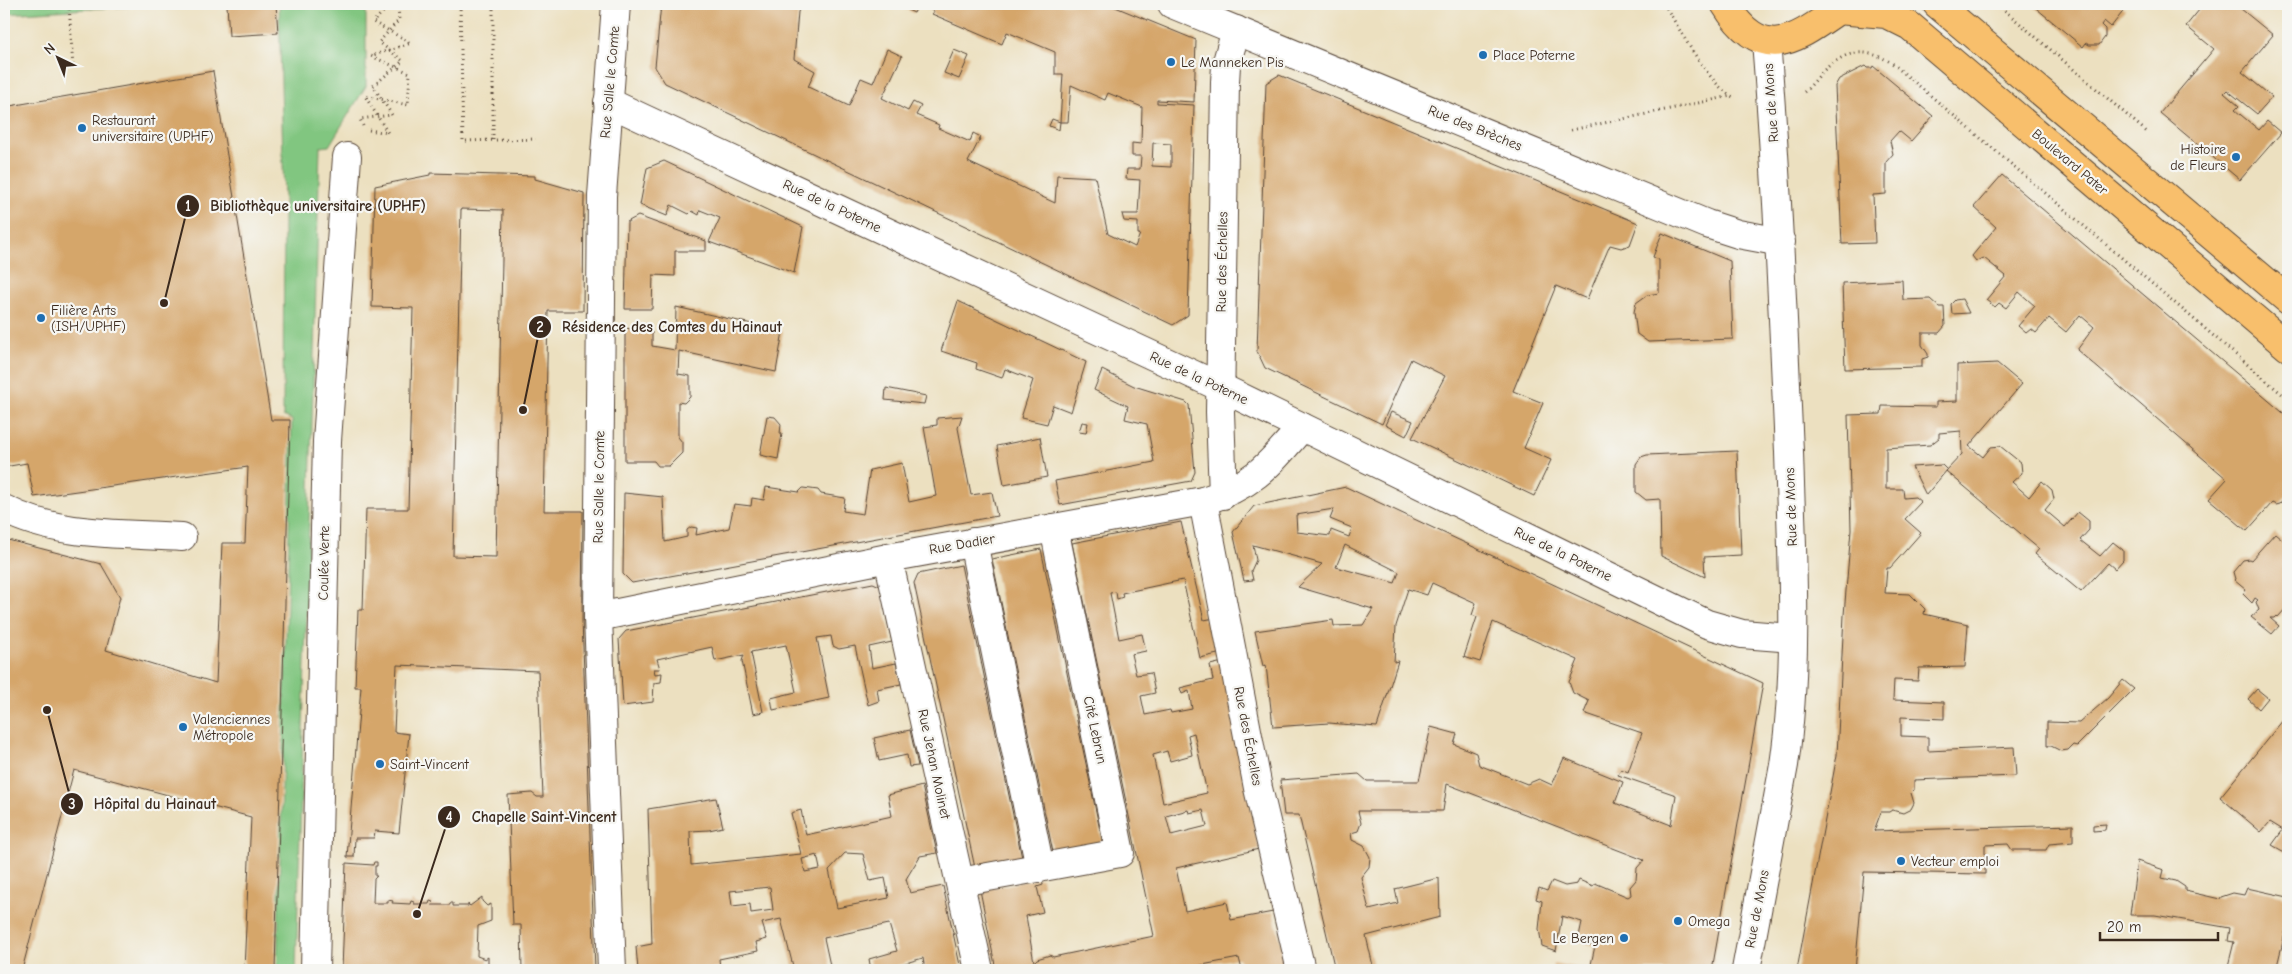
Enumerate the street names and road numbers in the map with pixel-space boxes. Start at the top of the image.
street label: Rue Salle le Comte [597,25,623,139]
street label: Rue de Mons [1760,63,1782,143]
street label: Rue des Brèches [1425,101,1525,155]
street label: Boulevard Pater [2029,125,2112,199]
street label: Rue de la Poterne [780,176,884,236]
street label: Rue des Échelles [1213,211,1231,313]
street label: Rue de la Poterne [1147,348,1251,408]
street label: Rue Salle le Comte [590,430,608,544]
street label: Rue de Mons [1781,467,1801,547]
street label: Rue de la Poterne [1511,523,1615,585]
street label: Coulée Verte [315,525,333,601]
street label: Rue Dadier [928,530,997,558]
street label: Rue des Échelles [1230,685,1266,787]
street label: Cité Lebrun [1080,695,1110,765]
street label: Rue Jehan Molinet [914,708,954,821]
street label: Rue de Mons [1741,868,1773,949]

